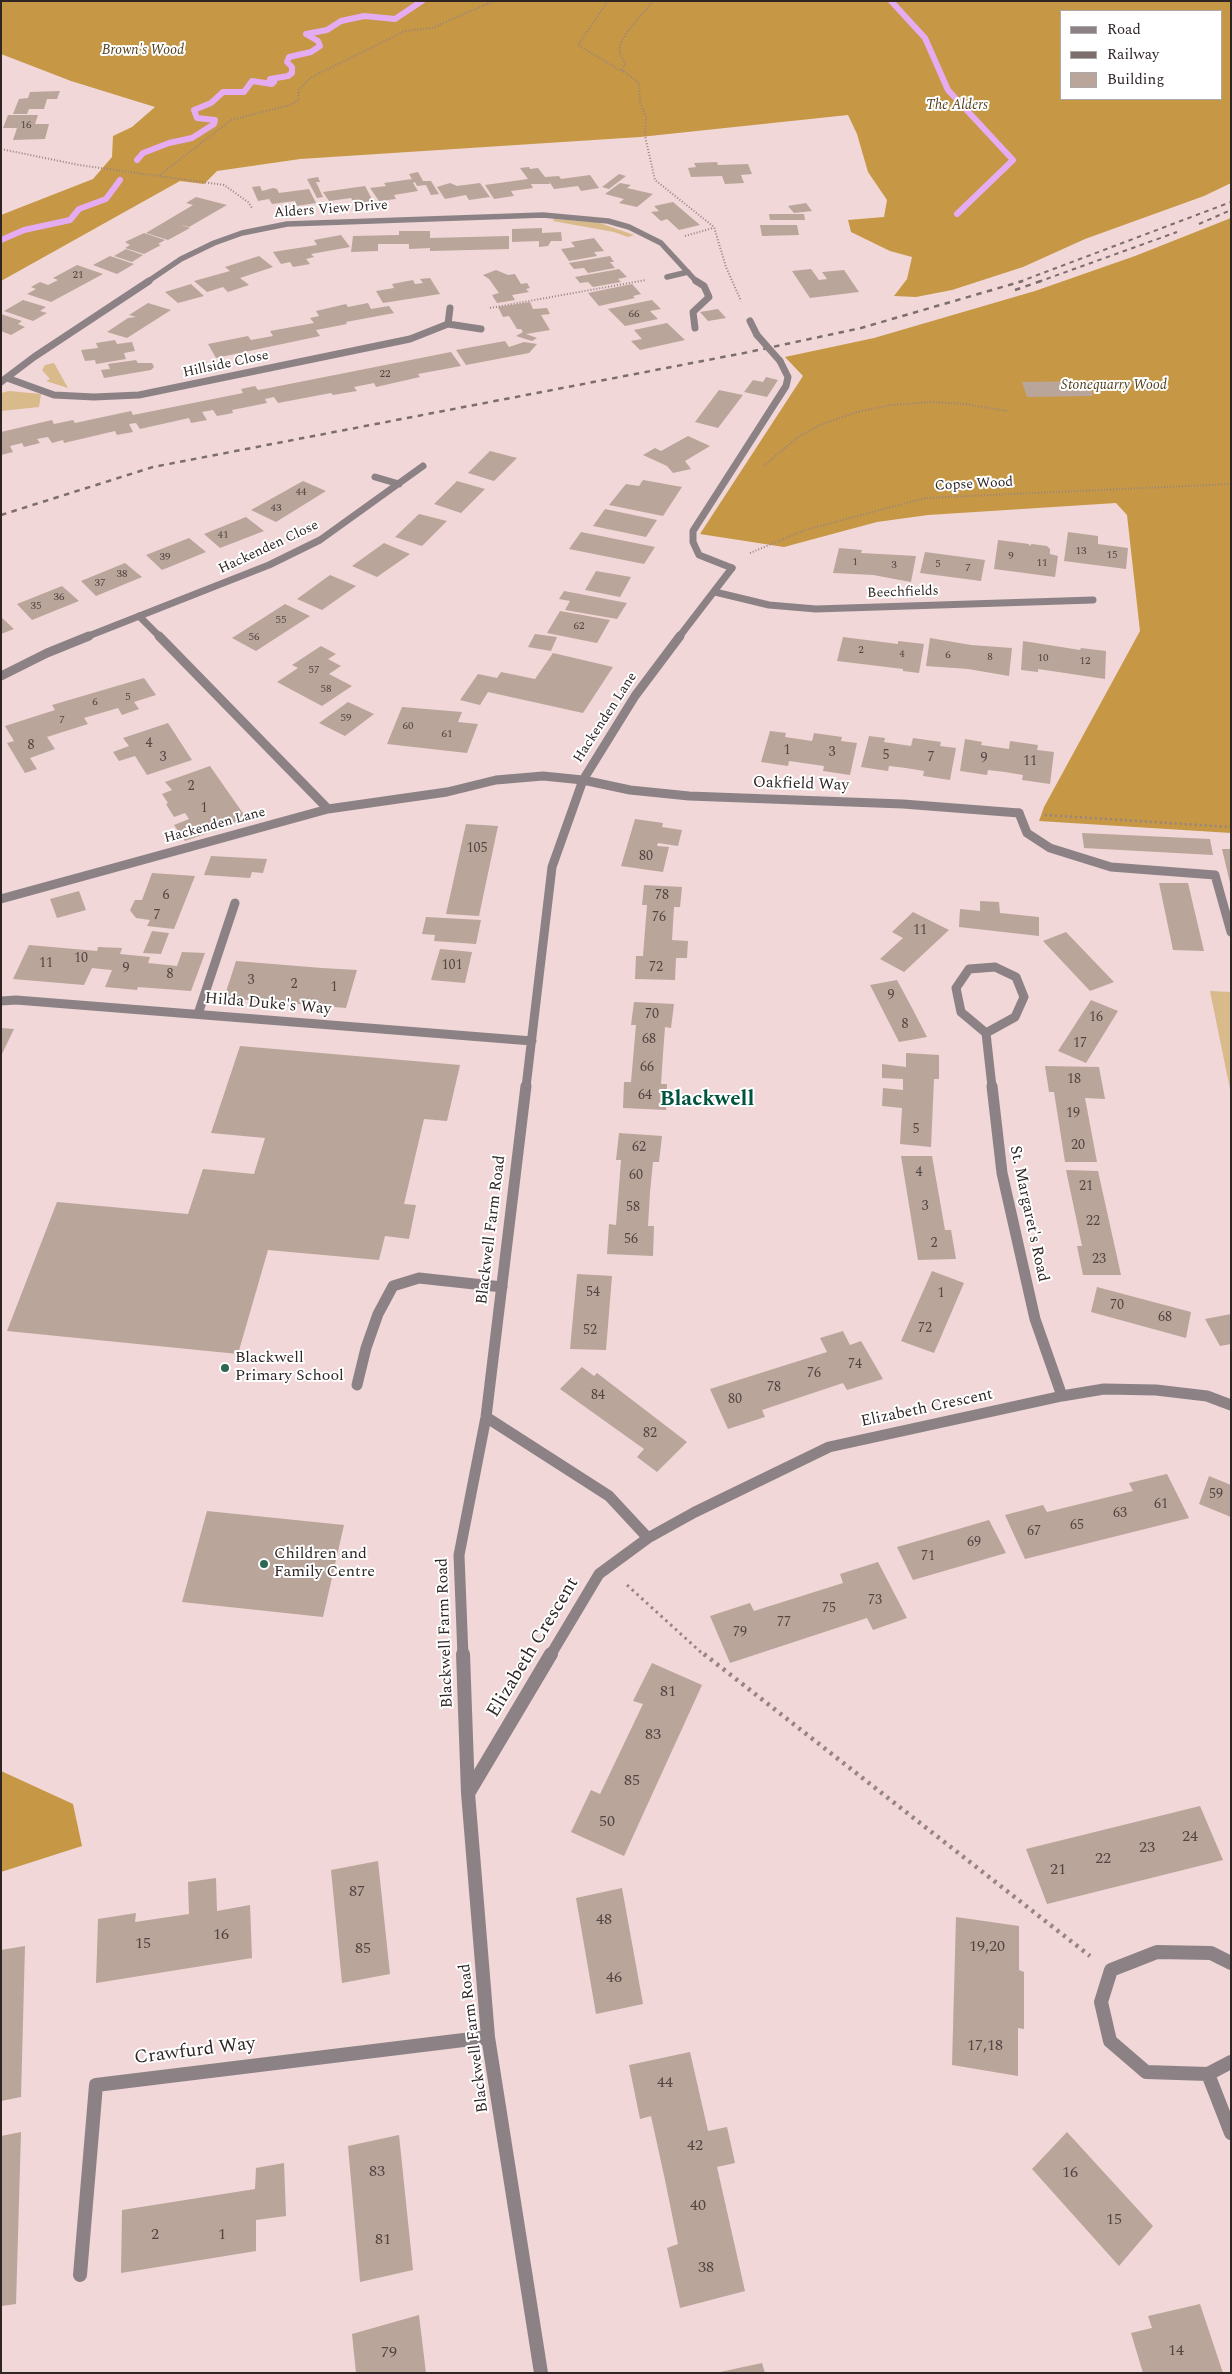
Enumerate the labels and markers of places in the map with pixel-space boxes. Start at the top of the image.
place label: Blackwell Primary School [235,1349,344,1387]
marker: Blackwell Primary School [219,1362,231,1374]
place label: Children and Family Centre [274,1545,375,1583]
marker: Children and Family Centre [258,1558,270,1570]

